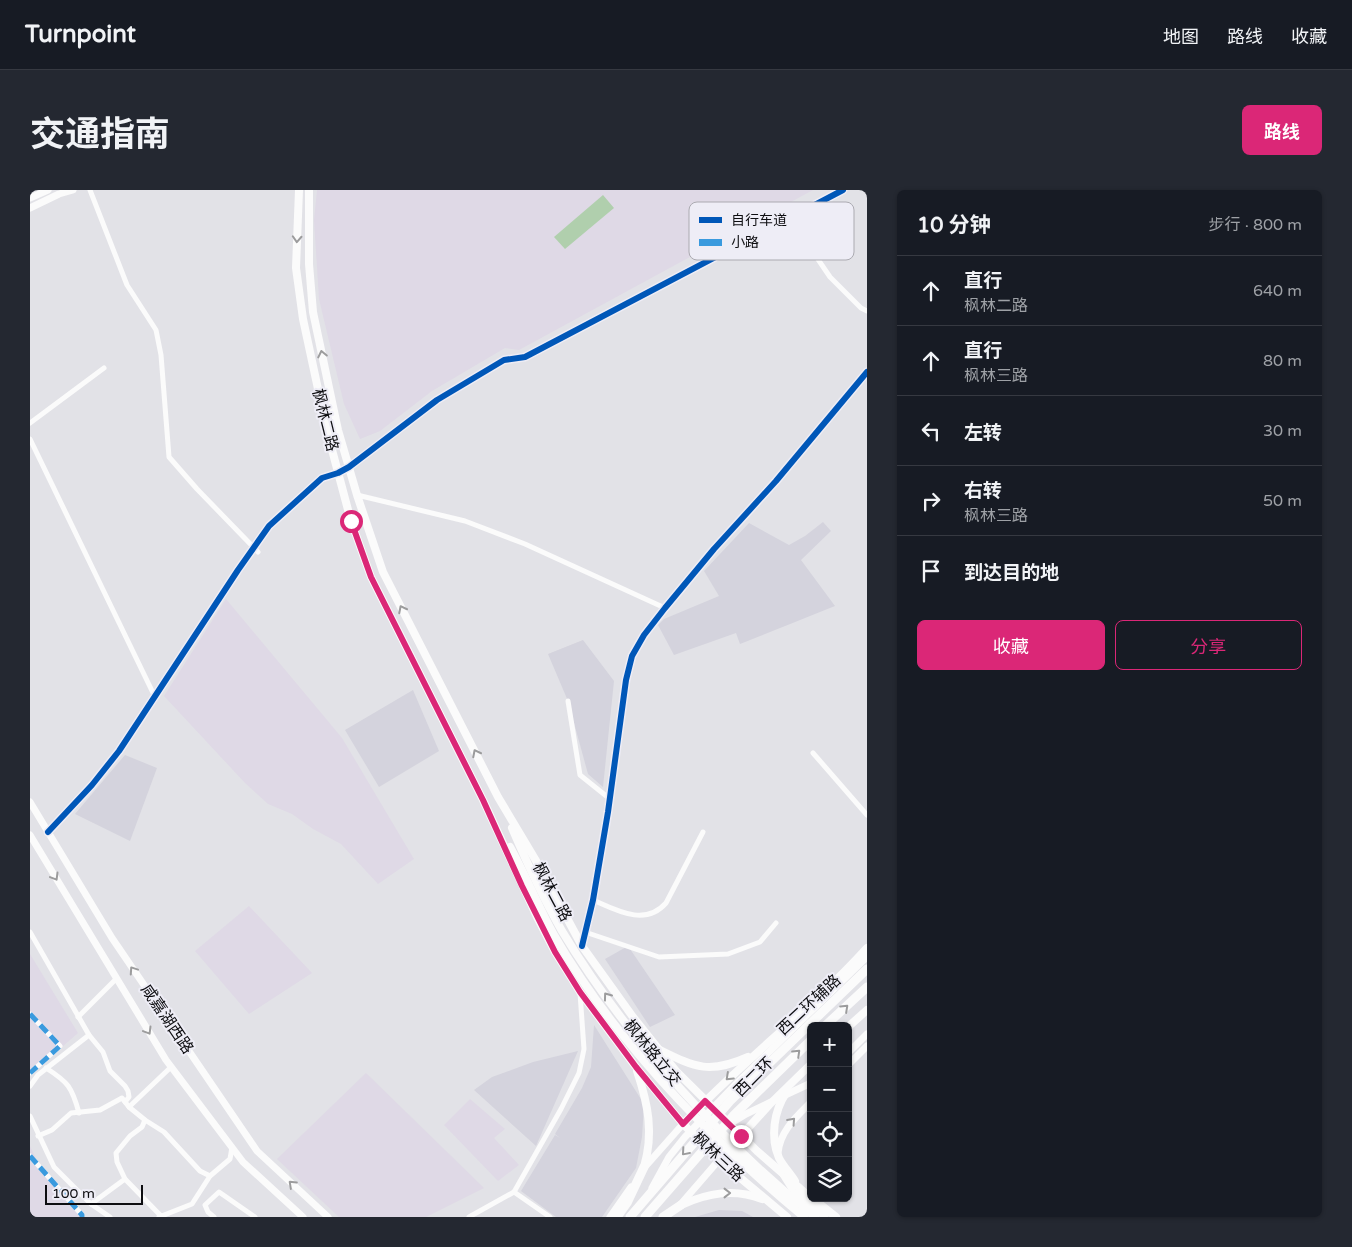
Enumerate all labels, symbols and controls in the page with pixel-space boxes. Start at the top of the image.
text: Turnpoint [25,20,136,49]
text: 地图 [1163,26,1199,48]
text: 路线 [1227,26,1263,48]
text: 收藏 [1291,26,1327,48]
button: 路线 [1242,105,1322,155]
text: 交通指南 [30,114,170,156]
legend [689,202,854,260]
text: 自行车道 [731,212,787,229]
text: 10 分钟 [917,213,991,238]
text: 步行 · 800 m [1209,215,1302,235]
text: 小路 [731,234,759,251]
one-way arrow [292,235,303,243]
text: 直行 [964,270,1002,292]
icon: ahead [917,277,945,305]
text: 640 m [1253,281,1302,301]
text: 枫林二路 [964,296,1028,316]
text: 直行 [964,340,1002,362]
icon: ahead [917,347,945,375]
one-way arrow [317,350,328,359]
text: 80 m [1263,351,1302,371]
text: 枫林三路 [964,366,1028,386]
street label: 枫林二路 [308,387,342,453]
icon: left [917,417,945,445]
text: 30 m [1263,421,1302,441]
text: 左转 [964,422,1002,444]
text: 右转 [964,480,1002,502]
icon: right [917,487,945,515]
text: 50 m [1263,491,1302,511]
text: 枫林三路 [964,506,1028,526]
route start [340,510,363,533]
icon: arrive [917,557,945,585]
text: 到达目的地 [964,562,1059,584]
one-way arrow [398,605,408,614]
button: 收藏 [917,620,1105,670]
button: 分享 [1115,620,1302,670]
one-way arrow [472,749,482,758]
street label: 枫林二路 [528,859,576,925]
one-way arrow [49,872,59,881]
one-way arrow [130,966,139,976]
street label: 西二环辅路 [773,970,845,1040]
street label: 咸嘉湖西路 [136,980,198,1058]
one-way arrow [604,992,613,1002]
one-way arrow [839,1005,848,1014]
street label: 枫林路立交 [619,1016,685,1090]
map controls [807,1022,852,1202]
button: + [807,1022,852,1067]
one-way arrow [142,1026,152,1035]
one-way arrow [791,1050,800,1059]
street label: 西二环 [730,1053,778,1101]
button: − [807,1067,852,1112]
one-way arrow [726,1071,735,1080]
button: locate [807,1112,852,1157]
one-way arrow [786,1118,795,1127]
route end [730,1125,753,1148]
street label: 枫林三路 [688,1128,748,1186]
one-way arrow [682,1146,691,1155]
button: layers [807,1157,852,1202]
one-way arrow [289,1181,298,1190]
scale bar [45,1182,142,1205]
text: 100 m [52,1185,95,1202]
one-way arrow [724,1188,731,1198]

